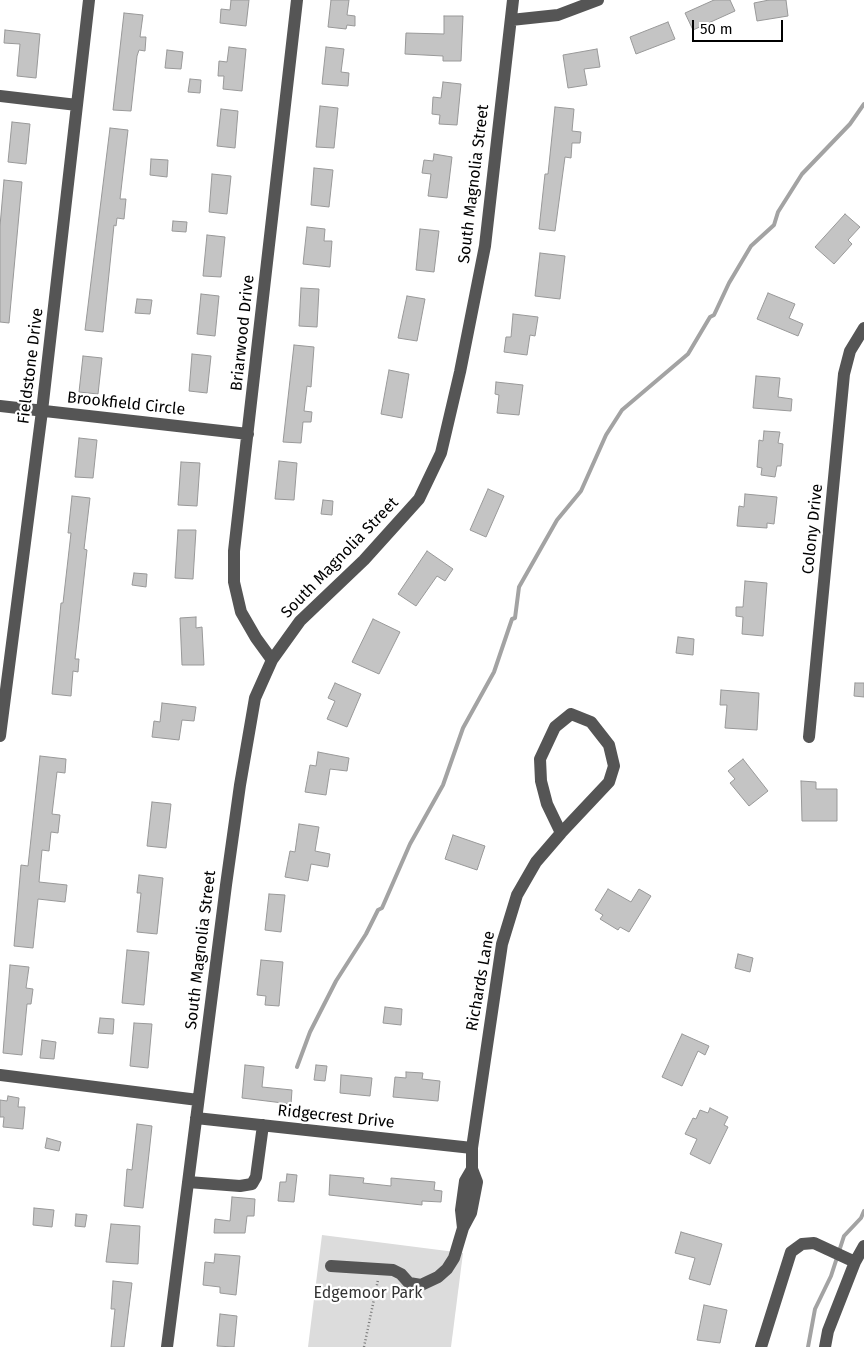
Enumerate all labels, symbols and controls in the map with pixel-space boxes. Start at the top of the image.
scale bar [694,10,785,42]
text: 50 m [700,20,733,38]
street label: South Magnolia Street [455,103,493,265]
street label: Briarwood Drive [227,274,259,392]
street label: Fieldstone Drive [14,307,48,425]
street label: Brookfield Circle [66,388,186,420]
street label: Colony Drive [799,483,827,575]
street label: South Magnolia Street [277,494,403,622]
street label: South Magnolia Street [182,869,220,1031]
street label: Richards Lane [463,929,499,1033]
street label: Ridgecrest Drive [277,1101,395,1133]
park label: Edgemoor Park [314,1284,422,1304]

